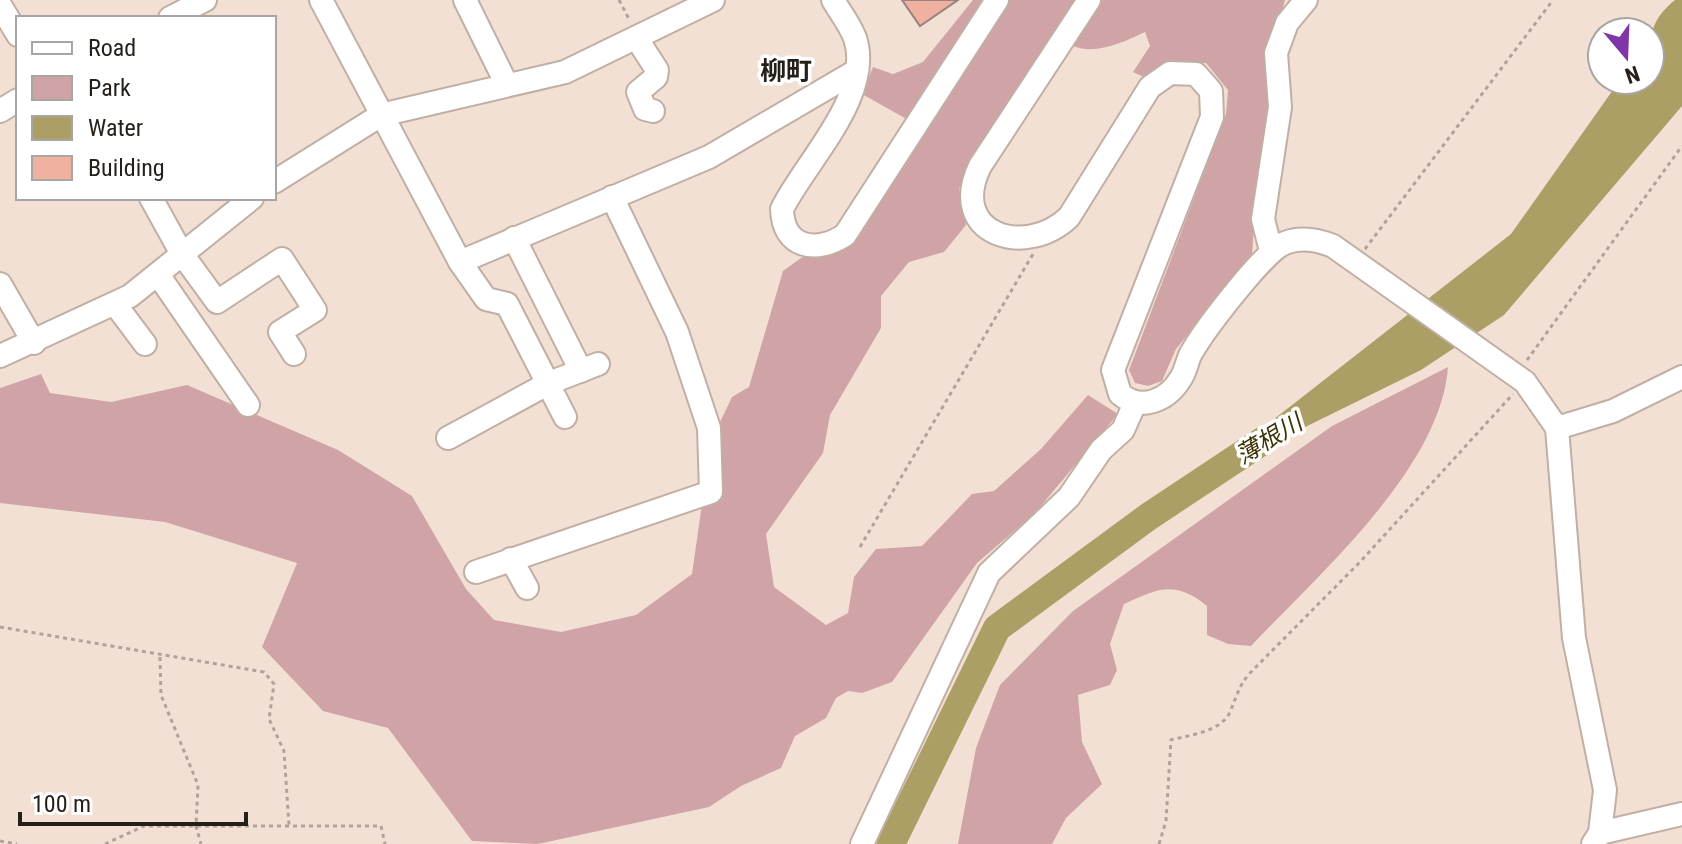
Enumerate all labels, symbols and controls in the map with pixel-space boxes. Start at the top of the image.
legend [16,16,276,200]
north arrow [1586,16,1666,96]
text: Road [88,34,136,62]
district label: 柳町 [760,56,812,86]
text: N [1622,60,1643,88]
text: Park [88,74,131,102]
text: Water [88,114,143,142]
text: Building [88,154,165,182]
water label: 薄根川 [1231,407,1310,470]
scale bar [20,776,246,826]
text: 100 m [32,790,91,818]

